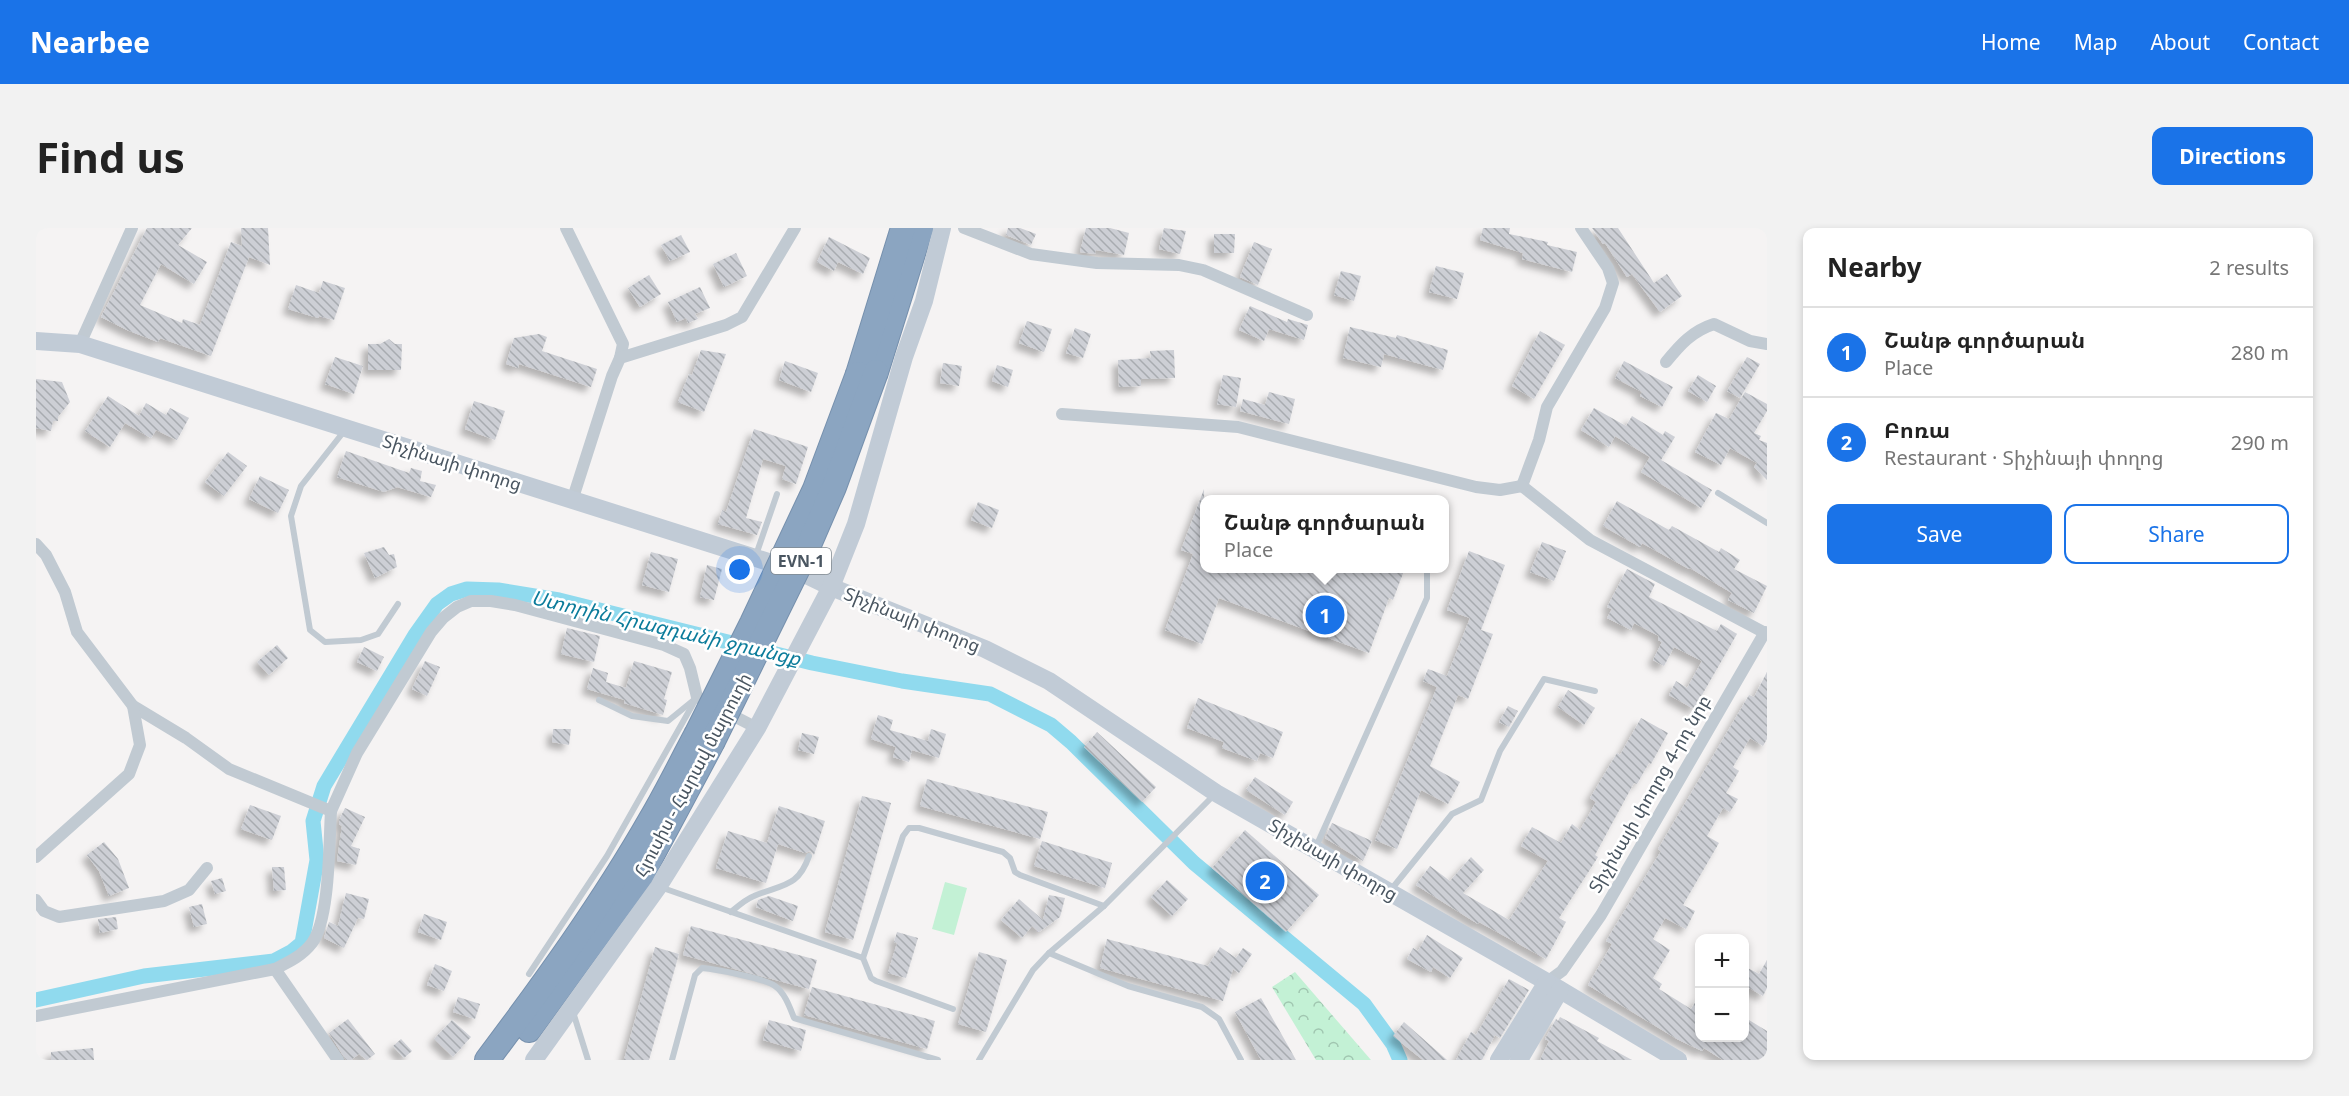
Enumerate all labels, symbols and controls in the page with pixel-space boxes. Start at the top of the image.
text: Nearbee [30,23,150,61]
text: Home [1981,28,2041,56]
text: Map [2074,28,2117,56]
text: About [2150,28,2210,56]
text: Contact [2243,28,2319,56]
button: Directions [2152,127,2313,185]
text: Find us [36,128,185,185]
text: Nearby [1827,249,1922,285]
text: 2 results [2209,254,2289,281]
text: Շանթ գործարան [1884,324,2085,354]
text: 1 [1841,339,1852,366]
text: 280 m [2231,339,2289,366]
text: Place [1884,354,1933,381]
text: Բոռա [1884,414,1950,444]
street label: Տիչինայի փողոց [380,428,525,496]
text: 2 [1841,429,1852,456]
text: 290 m [2231,429,2289,456]
text: Restaurant · Տիչինայի փողոց [1884,444,2163,471]
popup [1200,495,1449,573]
button: Save [1827,504,2052,564]
button: Share [2064,504,2289,564]
text: Շանթ գործարան [1224,506,1425,536]
text: Place [1224,536,1273,563]
road number: EVN-1 [771,548,831,574]
your location [725,555,754,584]
street label: Տիչինայի փողոց [841,581,984,657]
water label: Ստորին Հրազդանի ջրանցք [529,583,804,672]
pin: 1 [1306,592,1344,638]
street label: Հյուսիս - Հարավ մայրուղի [628,668,756,881]
street label: Տիչինայի փողոց 4-րդ նրբ [1583,690,1716,897]
street label: Տիչինայի փողոց [1265,813,1402,906]
pin: 2 [1246,858,1284,904]
map controls [1695,934,1749,1042]
button: + [1695,934,1749,988]
button: − [1695,988,1749,1042]

